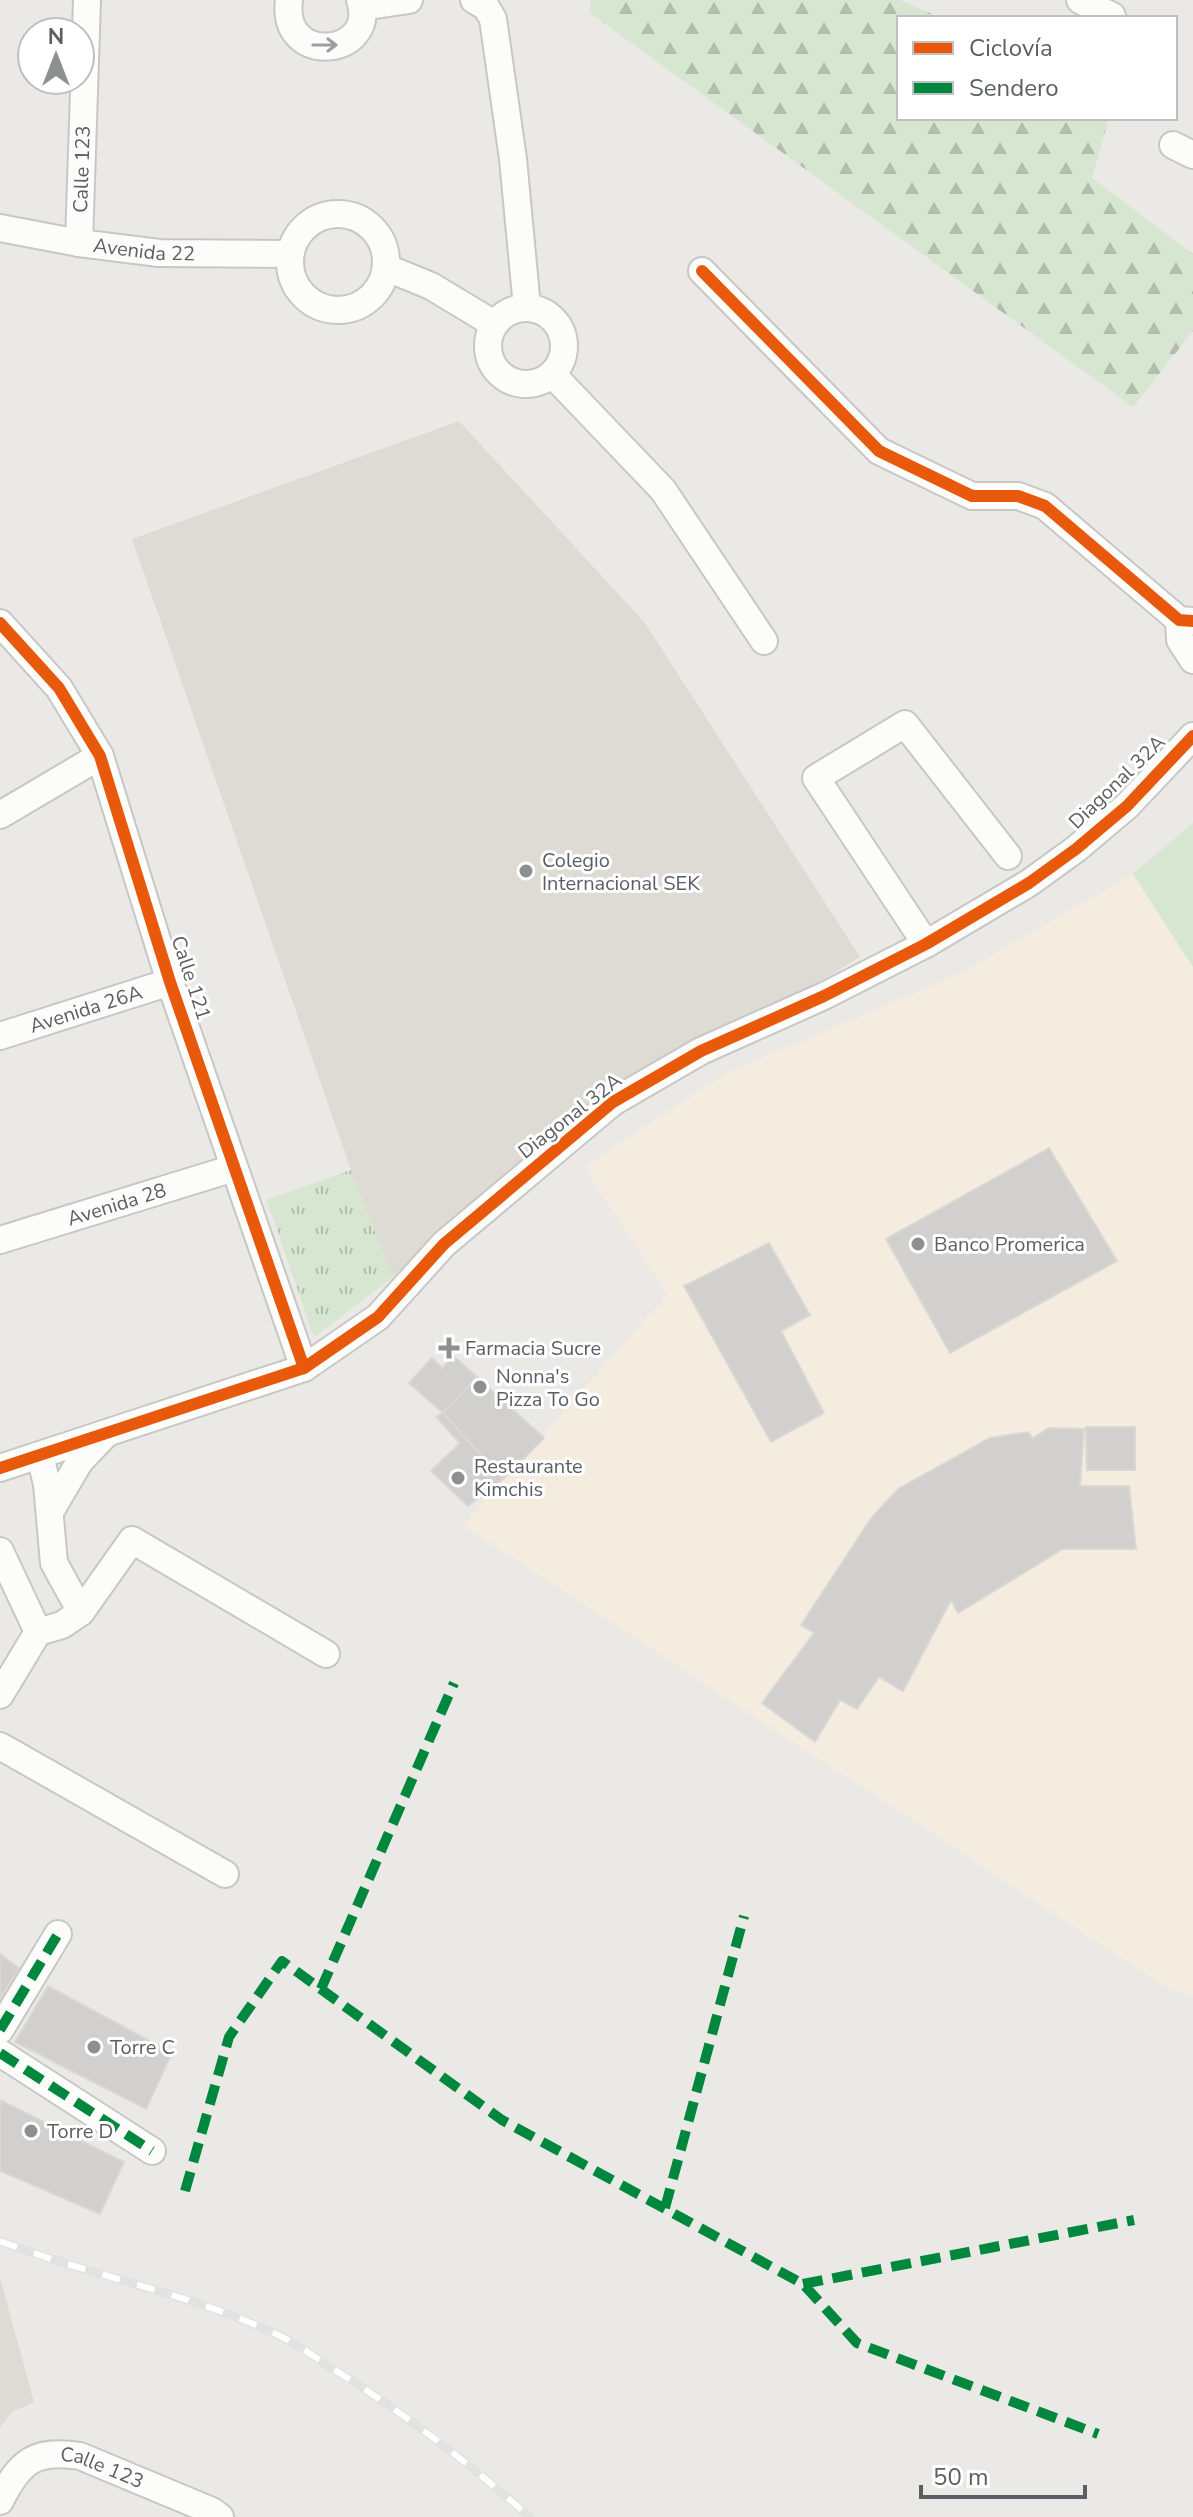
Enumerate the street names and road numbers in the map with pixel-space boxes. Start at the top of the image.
street label: Calle 123 [67,125,96,213]
street label: Avenida 22 [92,231,195,267]
street label: Diagonal 32A [1063,729,1171,835]
street label: Calle 121 [165,932,217,1024]
street label: Avenida 26A [26,978,146,1039]
street label: Diagonal 32A [513,1067,628,1165]
street label: Avenida 28 [64,1176,169,1232]
street label: Calle 123 [60,2440,148,2495]

